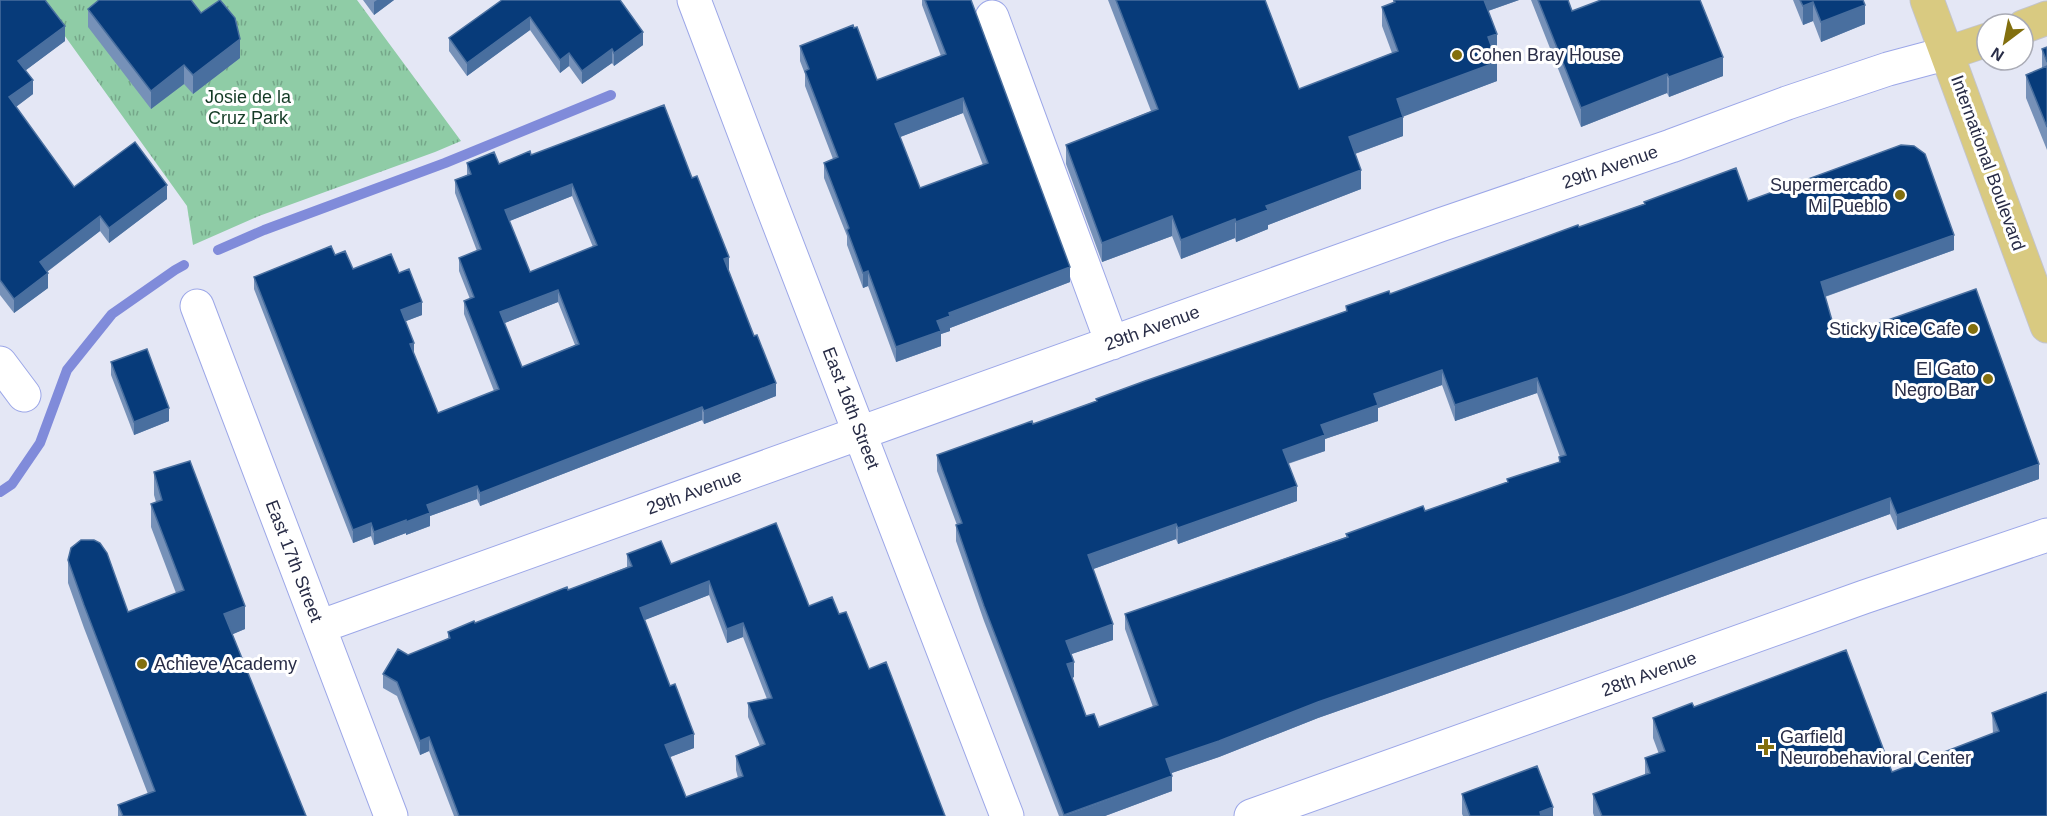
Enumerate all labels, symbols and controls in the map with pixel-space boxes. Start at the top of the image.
north arrow [1975,12,2035,72]
text: N [1988,44,2007,65]
place label: Cohen Bray House [1469,45,1621,65]
marker: Cohen Bray House [1450,48,1464,62]
street label: International Boulevard [1947,73,2029,253]
park label: Josie de la Cruz Park [205,87,292,128]
street label: 29th Avenue [1560,141,1660,193]
place label: Supermercado Mi Pueblo [1770,175,1888,216]
marker: Supermercado Mi Pueblo [1893,188,1907,202]
street label: 29th Avenue [1102,302,1202,354]
place label: Sticky Rice Cafe [1829,319,1961,339]
marker: Sticky Rice Cafe [1966,322,1980,336]
street label: East 16th Street [819,344,883,472]
place label: El Gato Negro Bar [1894,359,1976,400]
marker: El Gato Negro Bar [1981,372,1995,386]
street label: 29th Avenue [644,466,744,518]
street label: East 17th Street [262,497,326,625]
street label: 28th Avenue [1599,648,1699,700]
place label: Achieve Academy [154,654,297,674]
marker: Achieve Academy [135,657,149,671]
place label: Garfield Neurobehavioral Center [1780,727,1971,768]
marker: Garfield Neurobehavioral Center [1757,738,1775,756]

